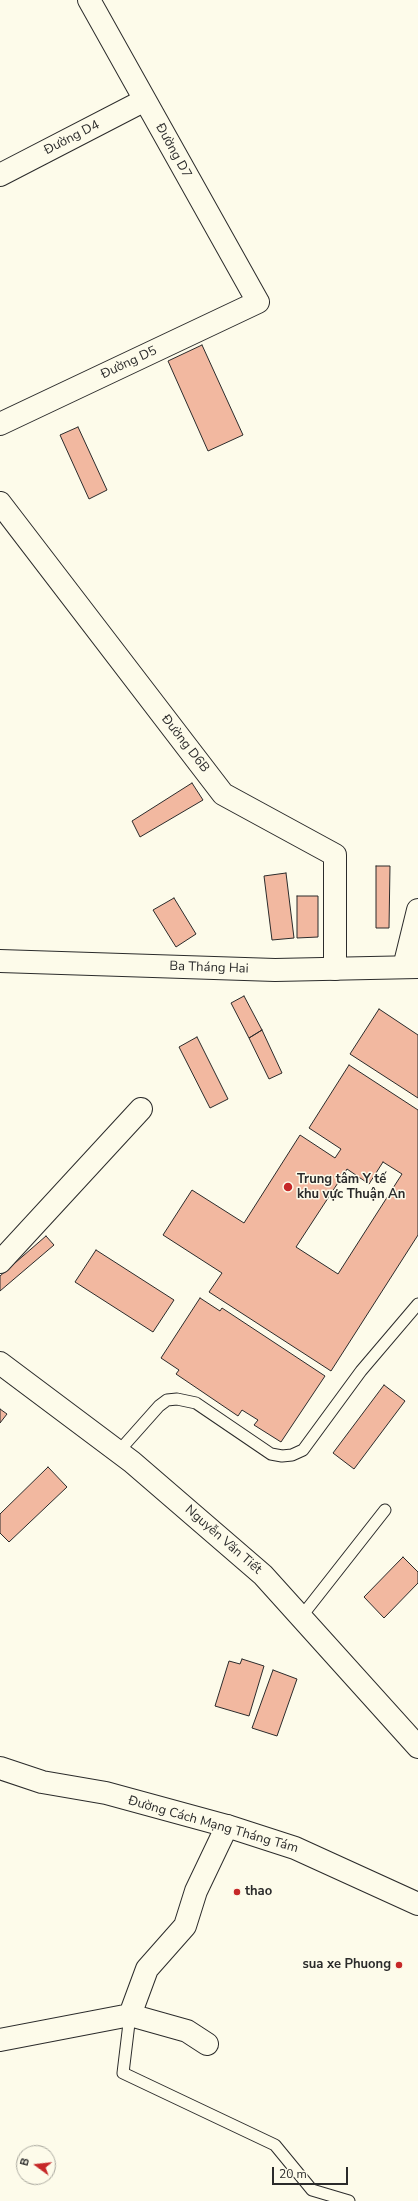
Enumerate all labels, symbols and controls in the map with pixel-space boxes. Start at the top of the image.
street label: Đường D4 [42,117,102,159]
street label: Đường D7 [152,121,194,181]
street label: Đường D5 [99,343,159,383]
street label: Đường D6B [158,712,212,776]
street label: Ba Tháng Hai [169,959,249,977]
place label: Trung tâm Y tế khu vực Thuận An [297,1172,405,1203]
marker: Trung tâm Y tế khu vực Thuận An [282,1181,294,1193]
street label: Nguyễn Văn Tiết [181,1502,265,1578]
street label: Đường Cách Mạng Tháng Tám [126,1793,300,1857]
place label: thao [245,1884,272,1900]
marker: thao [232,1887,242,1897]
place label: sua xe Phuong [302,1957,391,1973]
marker: sua xe Phuong [394,1960,404,1970]
north arrow [16,2145,56,2185]
text: B [17,2156,33,2168]
scale bar [274,2159,350,2185]
text: 20 m [279,2166,307,2182]

